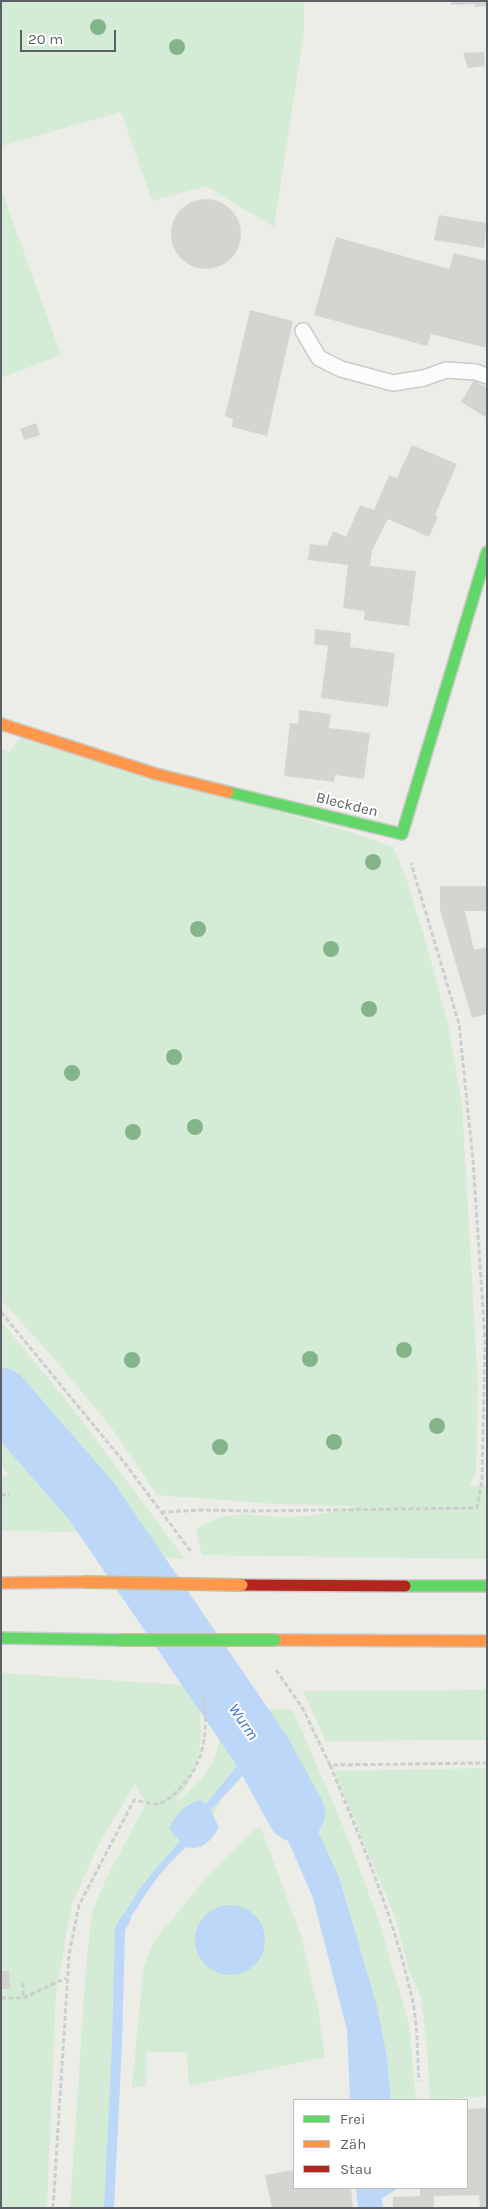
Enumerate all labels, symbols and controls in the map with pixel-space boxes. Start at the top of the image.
scale bar [22,20,119,52]
text: 20 m [28,30,63,48]
street label: Bleckden [314,789,380,821]
water label: Wurm [224,1700,262,1744]
legend [293,2099,468,2189]
text: Frei [340,2110,365,2128]
text: Zäh [340,2135,366,2153]
text: Stau [340,2160,372,2178]

